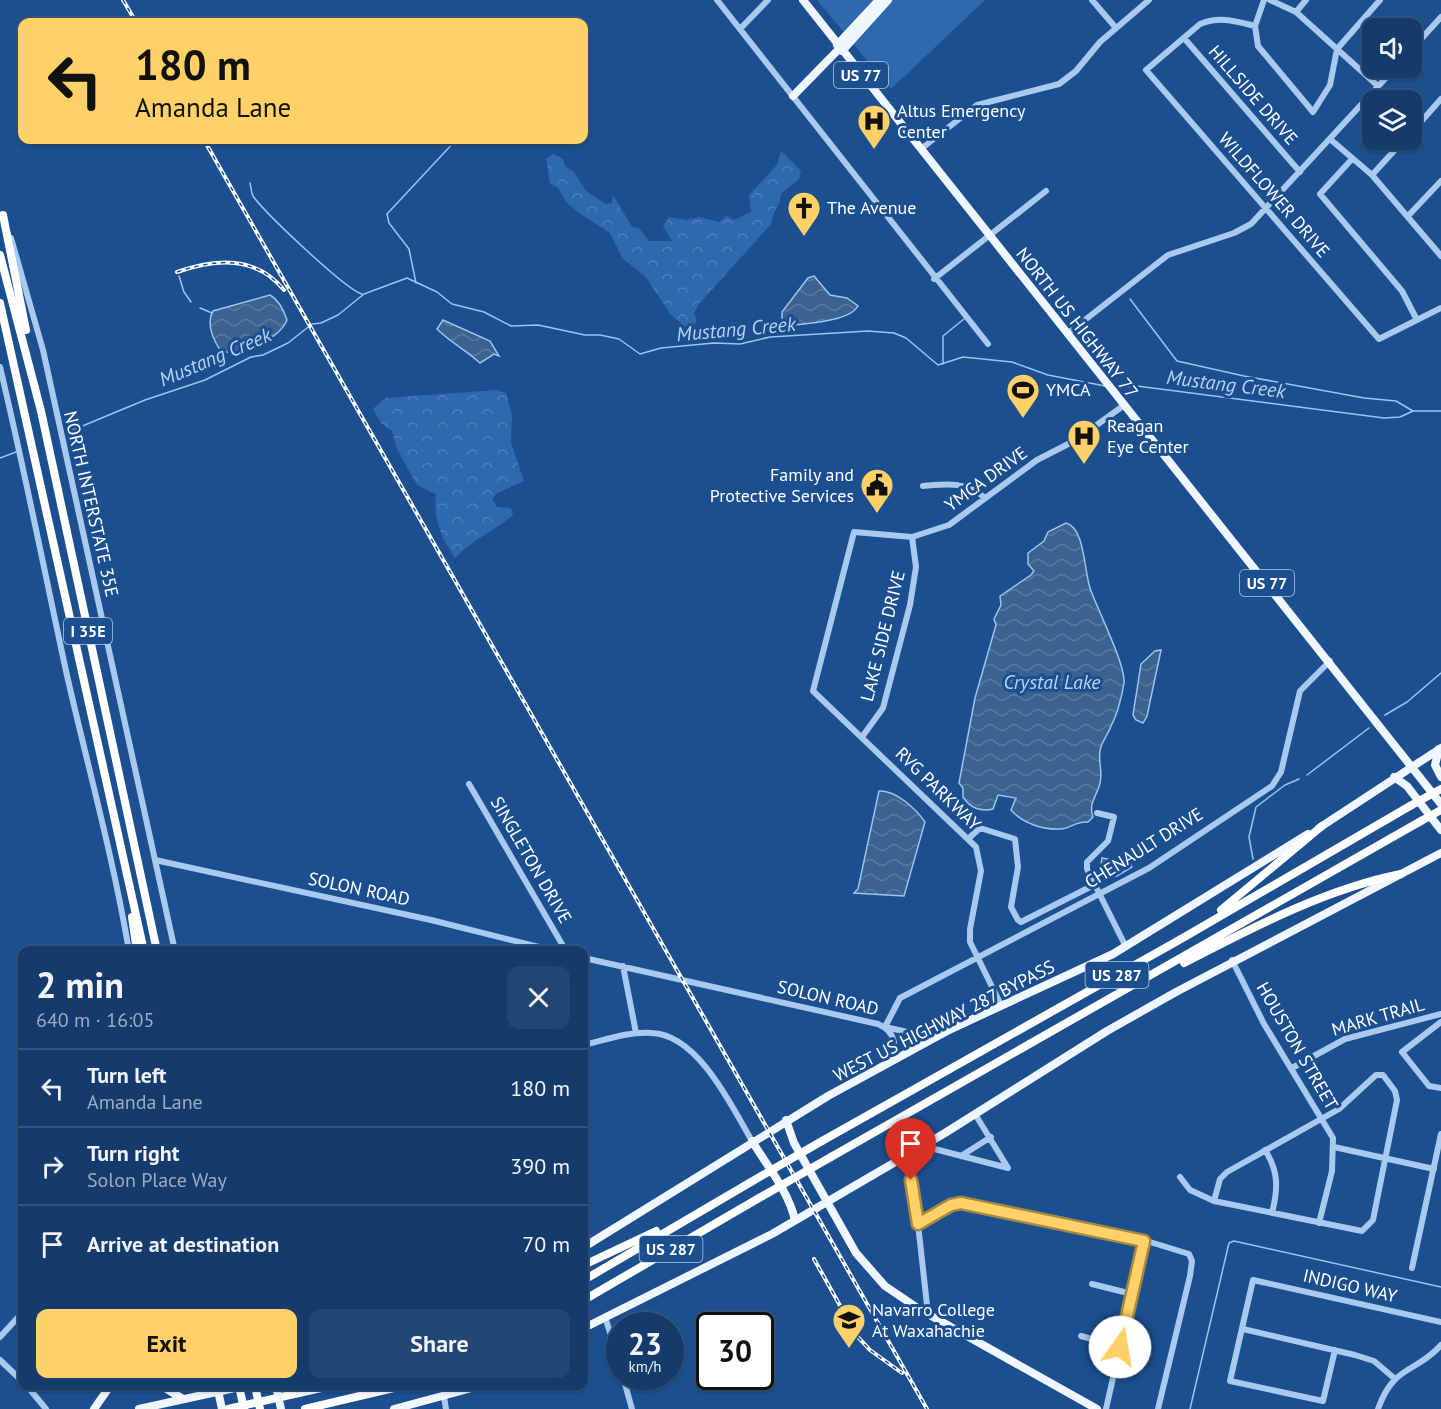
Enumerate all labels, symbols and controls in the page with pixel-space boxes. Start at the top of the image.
map controls [1362,18,1422,150]
button: sound [1362,18,1422,78]
text: 180 m [135,37,251,92]
street label: HILLSIDE DRIVE [1204,40,1303,149]
icon: left [36,42,114,120]
road number: US 77 [834,62,888,88]
text: Amanda Lane [135,90,291,124]
button: layers [1362,90,1422,150]
place label: Altus Emergency Center [897,99,1026,143]
hospital icon: Altus Emergency Center [856,103,892,150]
street label: WILDFLOWER DRIVE [1214,127,1335,262]
church icon: The Avenue [786,190,822,237]
place label: The Avenue [827,196,916,219]
street label: NORTH US HIGHWAY 77 [1011,243,1143,403]
water label: Mustang Creek [675,311,798,347]
water label: Mustang Creek [155,321,276,392]
water label: Mustang Creek [1165,364,1288,404]
sports icon: YMCA [1005,372,1041,419]
place label: YMCA [1046,378,1091,401]
street label: NORTH INTERSTATE 35E [59,409,124,599]
place label: Reagan Eye Center [1107,414,1189,458]
hospital icon: Reagan Eye Center [1066,418,1102,465]
street label: YMCA DRIVE [940,441,1031,516]
place label: Family and Protective Services [710,463,854,507]
public building icon: Family and Protective Services [859,467,895,514]
street label: LAKE SIDE DRIVE [855,568,910,704]
road number: US 77 [1240,570,1294,596]
road number: I 35E [64,618,112,644]
water label: Crystal Lake [1004,669,1101,695]
street label: RVG PARKWAY [891,742,986,835]
street label: SINGLETON DRIVE [486,792,577,927]
street label: CHENAULT DRIVE [1080,802,1207,893]
street label: SOLON ROAD [306,867,412,910]
street label: WEST US HIGHWAY 287 BYPASS [829,955,1058,1086]
text: 2 min [36,961,124,1008]
road number: US 287 [1086,962,1148,988]
button: close [507,966,570,1029]
street label: SOLON ROAD [775,975,881,1020]
street label: HOUSTON STREET [1252,978,1343,1114]
street label: MARK TRAIL [1329,992,1427,1041]
text: 640 m · 16:05 [36,1007,154,1033]
text: Turn left [87,1061,167,1089]
icon: left [36,1072,69,1105]
text: 180 m [510,1074,570,1102]
text: Amanda Lane [87,1089,203,1115]
pin [885,1118,936,1180]
icon: arrive [894,1127,927,1160]
text: Turn right [87,1139,179,1167]
icon: right [36,1150,69,1183]
text: 390 m [510,1152,570,1180]
text: Solon Place Way [87,1167,227,1193]
icon: arrive [36,1228,69,1261]
text: Arrive at destination [87,1230,279,1258]
text: 70 m [522,1230,570,1258]
road number: US 287 [640,1236,702,1262]
street label: INDIGO WAY [1301,1264,1399,1308]
place label: Navarro College At Waxahachie [872,1298,995,1342]
school or university icon: Navarro College At Waxahachie [831,1302,867,1349]
button: Exit [36,1309,297,1378]
button: Share [309,1309,570,1378]
speed limit sign: 30 [696,1312,774,1390]
position arrow [1088,1315,1152,1379]
text: 23 [628,1324,662,1363]
text: km/h [629,1357,661,1376]

